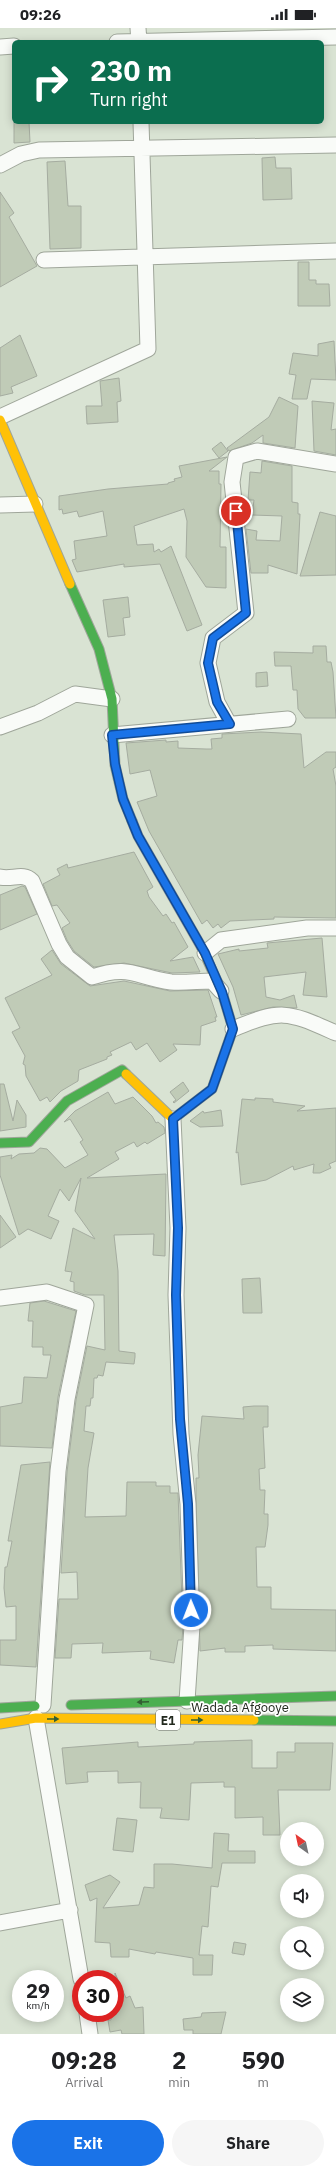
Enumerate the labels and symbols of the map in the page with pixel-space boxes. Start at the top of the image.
pin [219,494,253,528]
position arrow [170,1589,212,1631]
one-way arrow [136,1699,149,1705]
street label: Wadada Afgooye [191,1699,289,1716]
road number: E1 [156,1710,180,1730]
one-way arrow [47,1716,60,1722]
one-way arrow [191,1717,204,1723]
north arrow [280,1822,324,1866]
speed limit sign: 30 [72,1970,124,2022]

